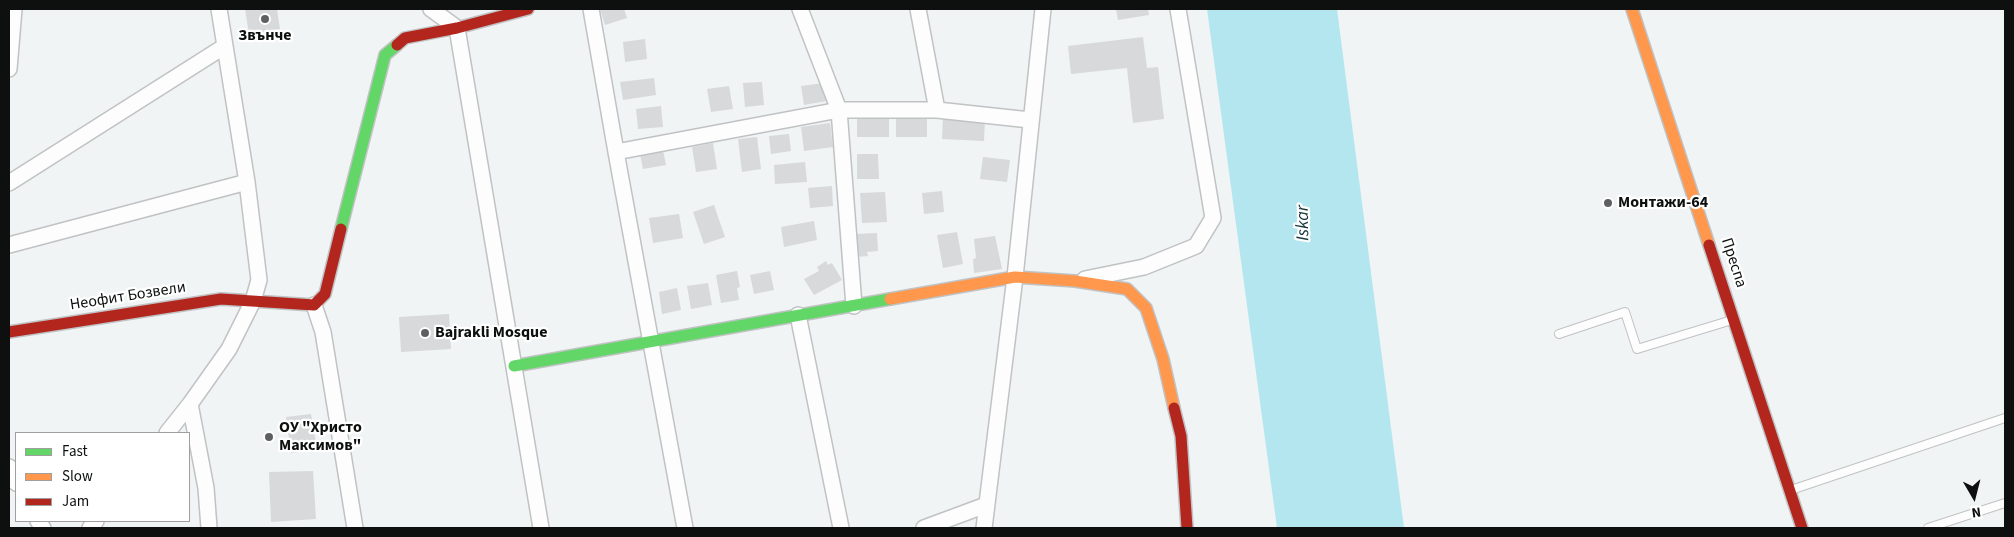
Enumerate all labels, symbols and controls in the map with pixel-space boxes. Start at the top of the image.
marker: Звънче [259,13,271,25]
place label: Звънче [238,26,292,46]
place label: Монтажи-64 [1618,193,1708,213]
marker: Монтажи-64 [1602,197,1614,209]
water label: Iskar [1293,205,1315,241]
street label: Преспа [1716,236,1750,290]
street label: Неофит Бозвели [69,278,187,316]
place label: Bajrakli Mosque [435,323,547,343]
marker: Bajrakli Mosque [419,327,431,339]
place label: ОУ "Христо Максимов" [279,418,362,456]
marker: ОУ "Христо Максимов" [263,431,275,443]
legend [15,432,190,522]
text: Fast [62,441,88,462]
text: Slow [62,466,93,487]
north arrow [1949,472,1999,522]
text: Jam [62,491,89,512]
text: N [1970,501,1982,522]

